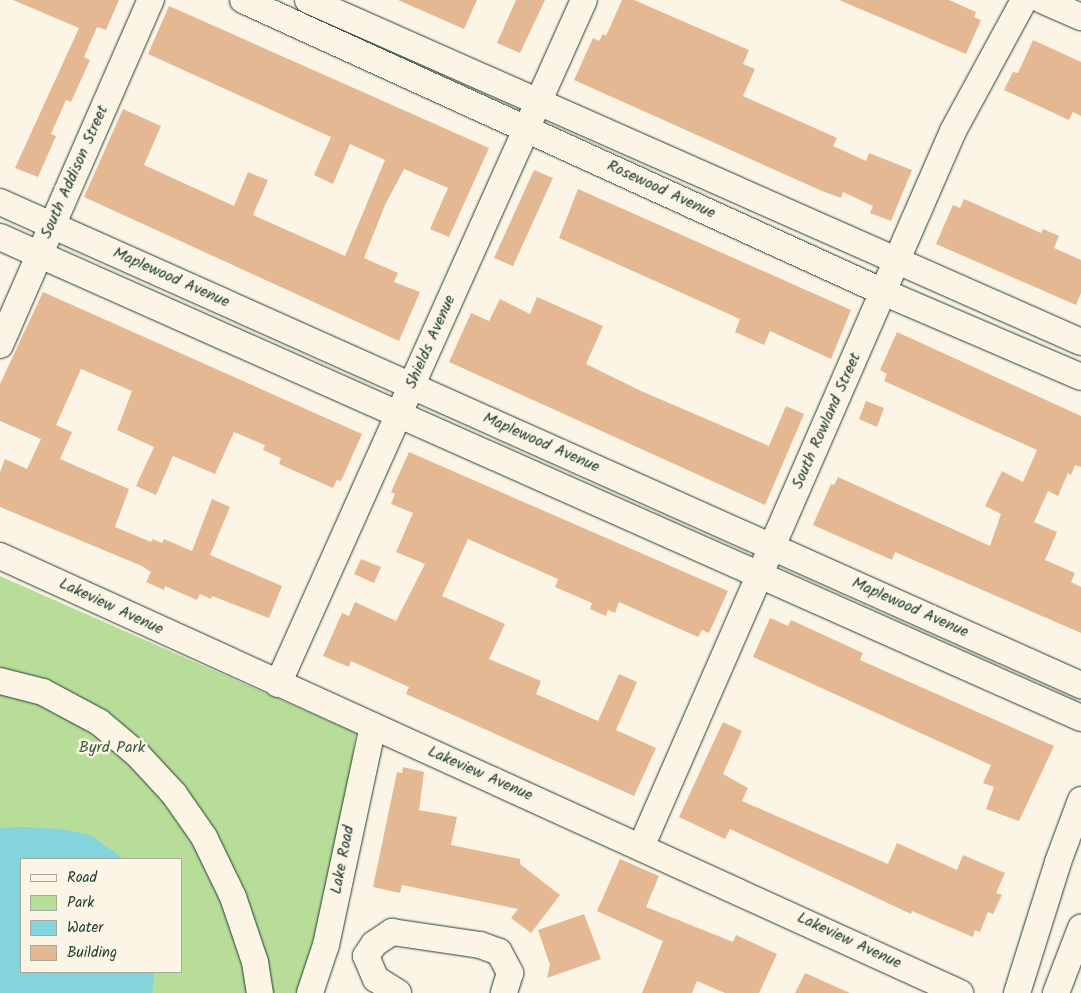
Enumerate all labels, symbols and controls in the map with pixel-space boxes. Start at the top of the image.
street label: South Addison Street [37,102,113,242]
street label: Rosewood Avenue [604,156,718,224]
street label: Maplewood Avenue [110,244,232,312]
street label: Shields Avenue [402,292,460,392]
street label: South Rowland Street [788,350,866,492]
street label: Maplewood Avenue [480,409,602,477]
street label: Lakeview Avenue [56,574,166,640]
street label: Maplewood Avenue [849,574,971,642]
park label: Byrd Park [79,738,145,758]
street label: Lakeview Avenue [424,742,536,806]
street label: Lake Road [327,824,359,896]
legend [20,858,182,973]
text: Road [67,866,97,890]
text: Park [67,891,94,915]
street label: Lakeview Avenue [794,908,904,974]
text: Water [67,916,103,940]
text: Building [67,941,117,965]

